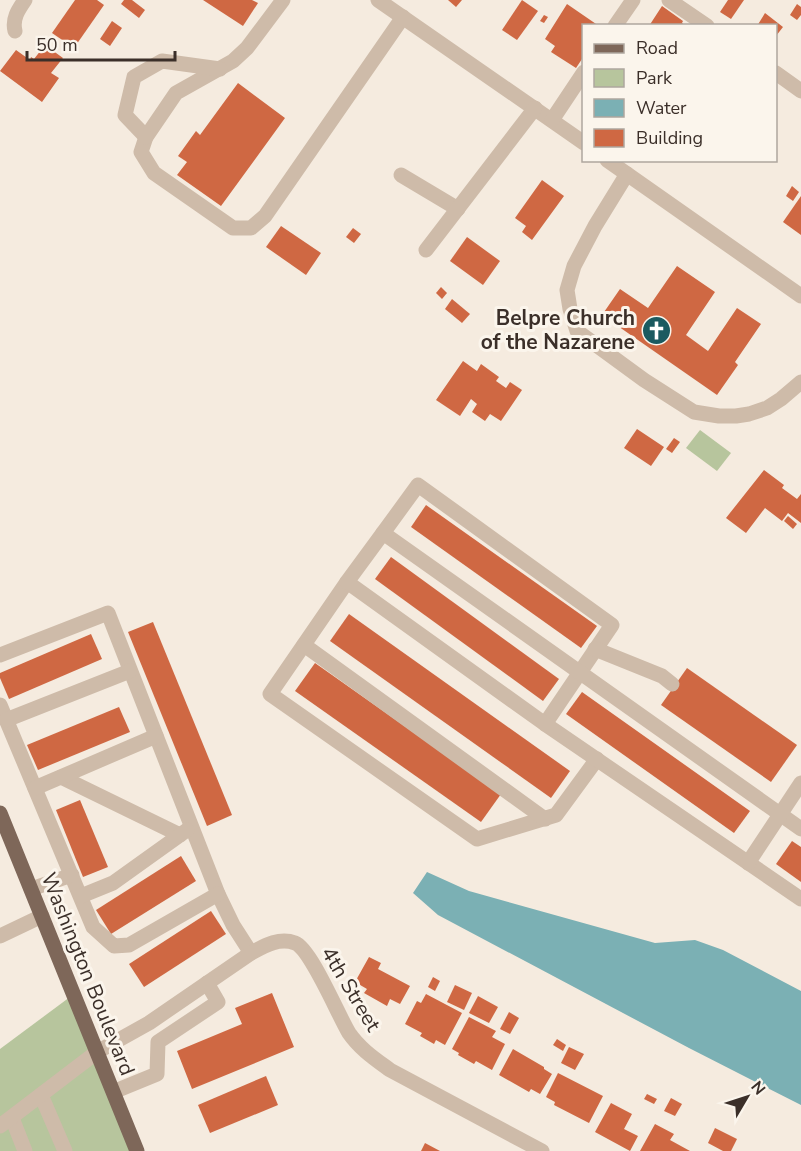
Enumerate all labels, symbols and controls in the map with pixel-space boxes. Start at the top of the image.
scale bar [27,24,176,62]
legend [582,24,777,162]
text: 50 m [36,33,78,57]
text: Road [636,36,678,60]
text: Park [636,66,673,90]
text: Water [636,96,687,120]
text: Building [636,126,703,150]
place label: Belpre Church of the Nazarene [481,304,635,356]
church icon: Belpre Church of the Nazarene [640,314,672,346]
street label: Washington Boulevard [34,868,142,1080]
street label: 4th Street [315,941,388,1037]
north arrow [717,1067,777,1127]
text: N [746,1077,770,1100]

